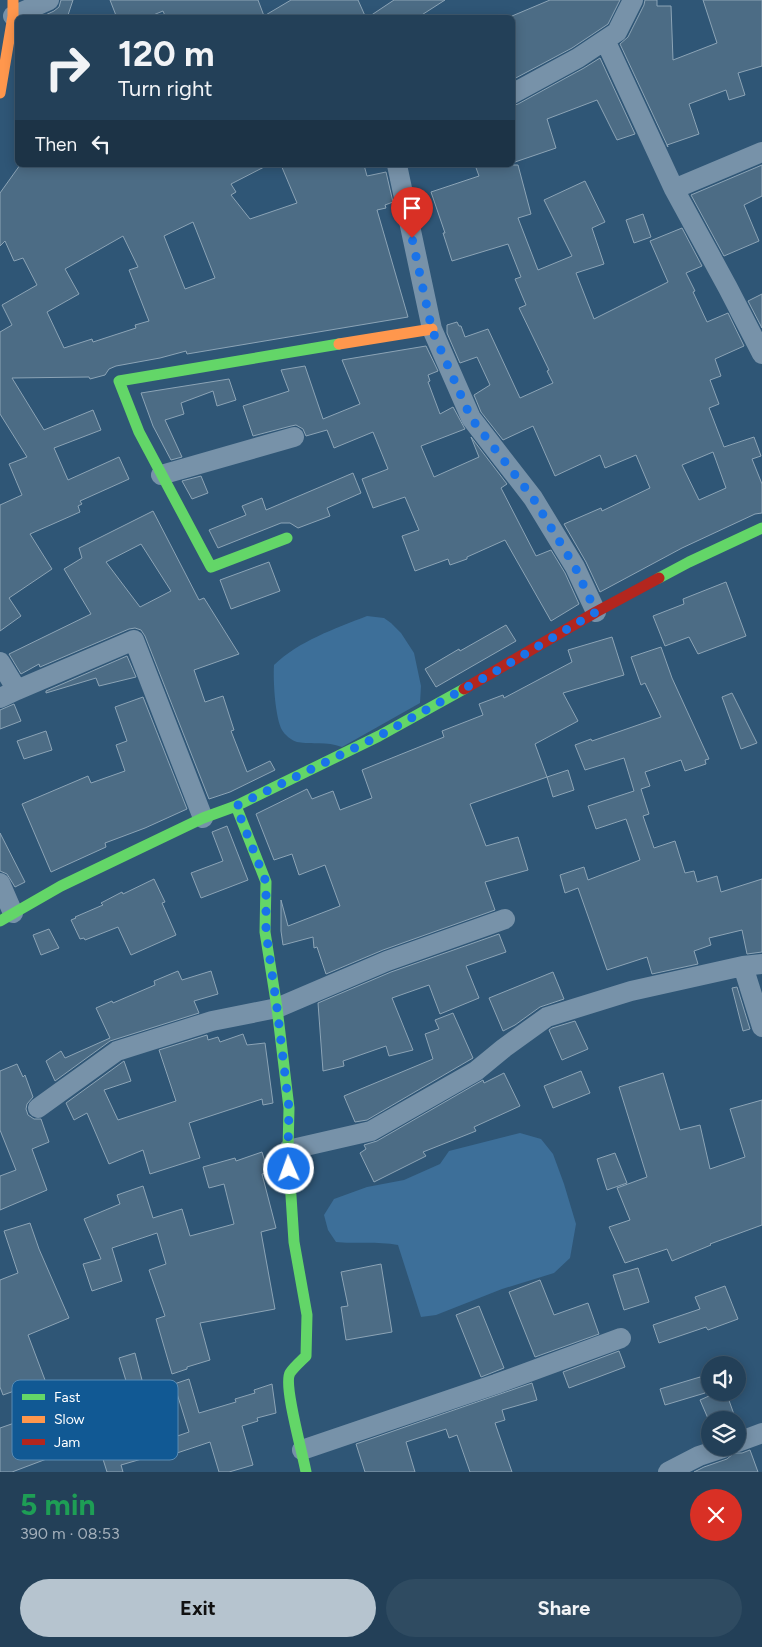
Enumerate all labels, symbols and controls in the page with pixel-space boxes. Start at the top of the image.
text: 120 m [118,33,215,75]
icon: right [35,35,100,100]
text: Turn right [118,75,213,102]
icon: left [87,130,115,158]
text: Then [35,133,77,156]
pin [391,187,433,238]
icon: arrive [398,194,426,222]
position arrow [262,1142,314,1194]
map controls [701,1356,746,1456]
button: sound [701,1356,746,1401]
legend [12,1380,178,1460]
text: Fast [54,1389,80,1406]
text: Slow [54,1411,85,1428]
button: layers [701,1411,746,1456]
text: Jam [54,1434,80,1451]
text: 5 min [20,1486,96,1523]
button: close [690,1489,742,1541]
text: 390 m · 08:53 [20,1524,120,1543]
button: Exit [20,1579,376,1637]
button: Share [386,1579,742,1637]

